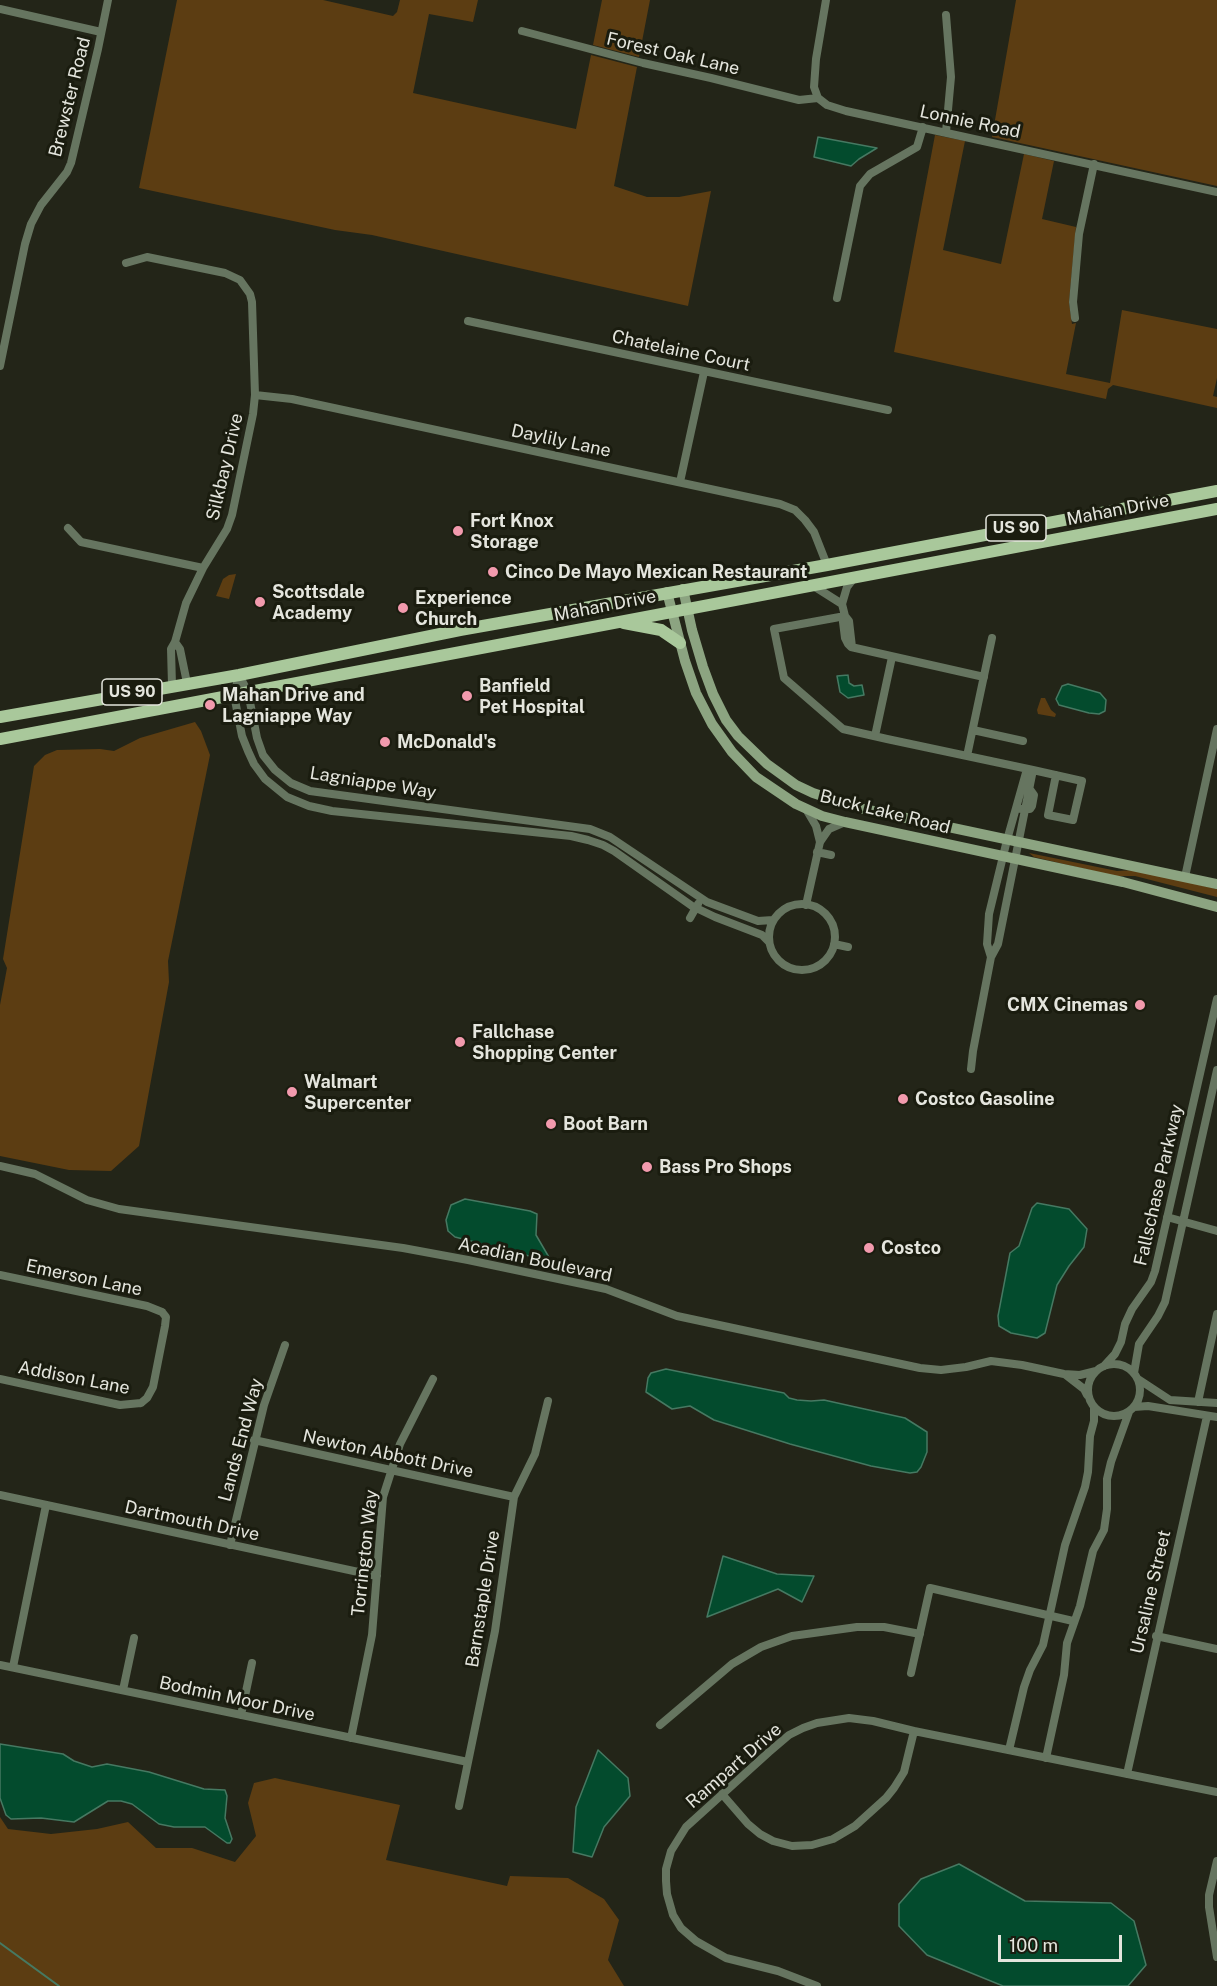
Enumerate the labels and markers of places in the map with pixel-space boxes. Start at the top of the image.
place label: Fort Knox Storage [470,510,554,552]
marker: Fort Knox Storage [451,524,465,538]
place label: Cinco De Mayo Mexican Restaurant [505,561,807,583]
marker: Cinco De Mayo Mexican Restaurant [486,565,500,579]
place label: Scottsdale Academy [272,581,365,624]
place label: Experience Church [415,587,512,630]
marker: Scottsdale Academy [253,595,267,609]
marker: Experience Church [396,601,410,615]
place label: Banfield Pet Hospital [479,675,585,718]
place label: Mahan Drive and Lagniappe Way [222,684,365,726]
marker: Banfield Pet Hospital [460,689,474,703]
marker: Mahan Drive and Lagniappe Way [203,698,217,712]
place label: McDonald's [397,731,496,753]
marker: McDonald's [378,735,392,749]
place label: CMX Cinemas [1007,994,1128,1016]
marker: CMX Cinemas [1133,998,1147,1012]
place label: Fallchase Shopping Center [472,1021,617,1064]
marker: Fallchase Shopping Center [453,1035,467,1049]
place label: Walmart Supercenter [304,1071,411,1114]
marker: Walmart Supercenter [285,1085,299,1099]
place label: Costco Gasoline [915,1088,1055,1110]
marker: Costco Gasoline [896,1092,910,1106]
place label: Boot Barn [563,1113,648,1135]
marker: Boot Barn [544,1117,558,1131]
place label: Bass Pro Shops [659,1156,792,1178]
marker: Bass Pro Shops [640,1160,654,1174]
place label: Costco [881,1237,941,1259]
marker: Costco [862,1241,876,1255]

